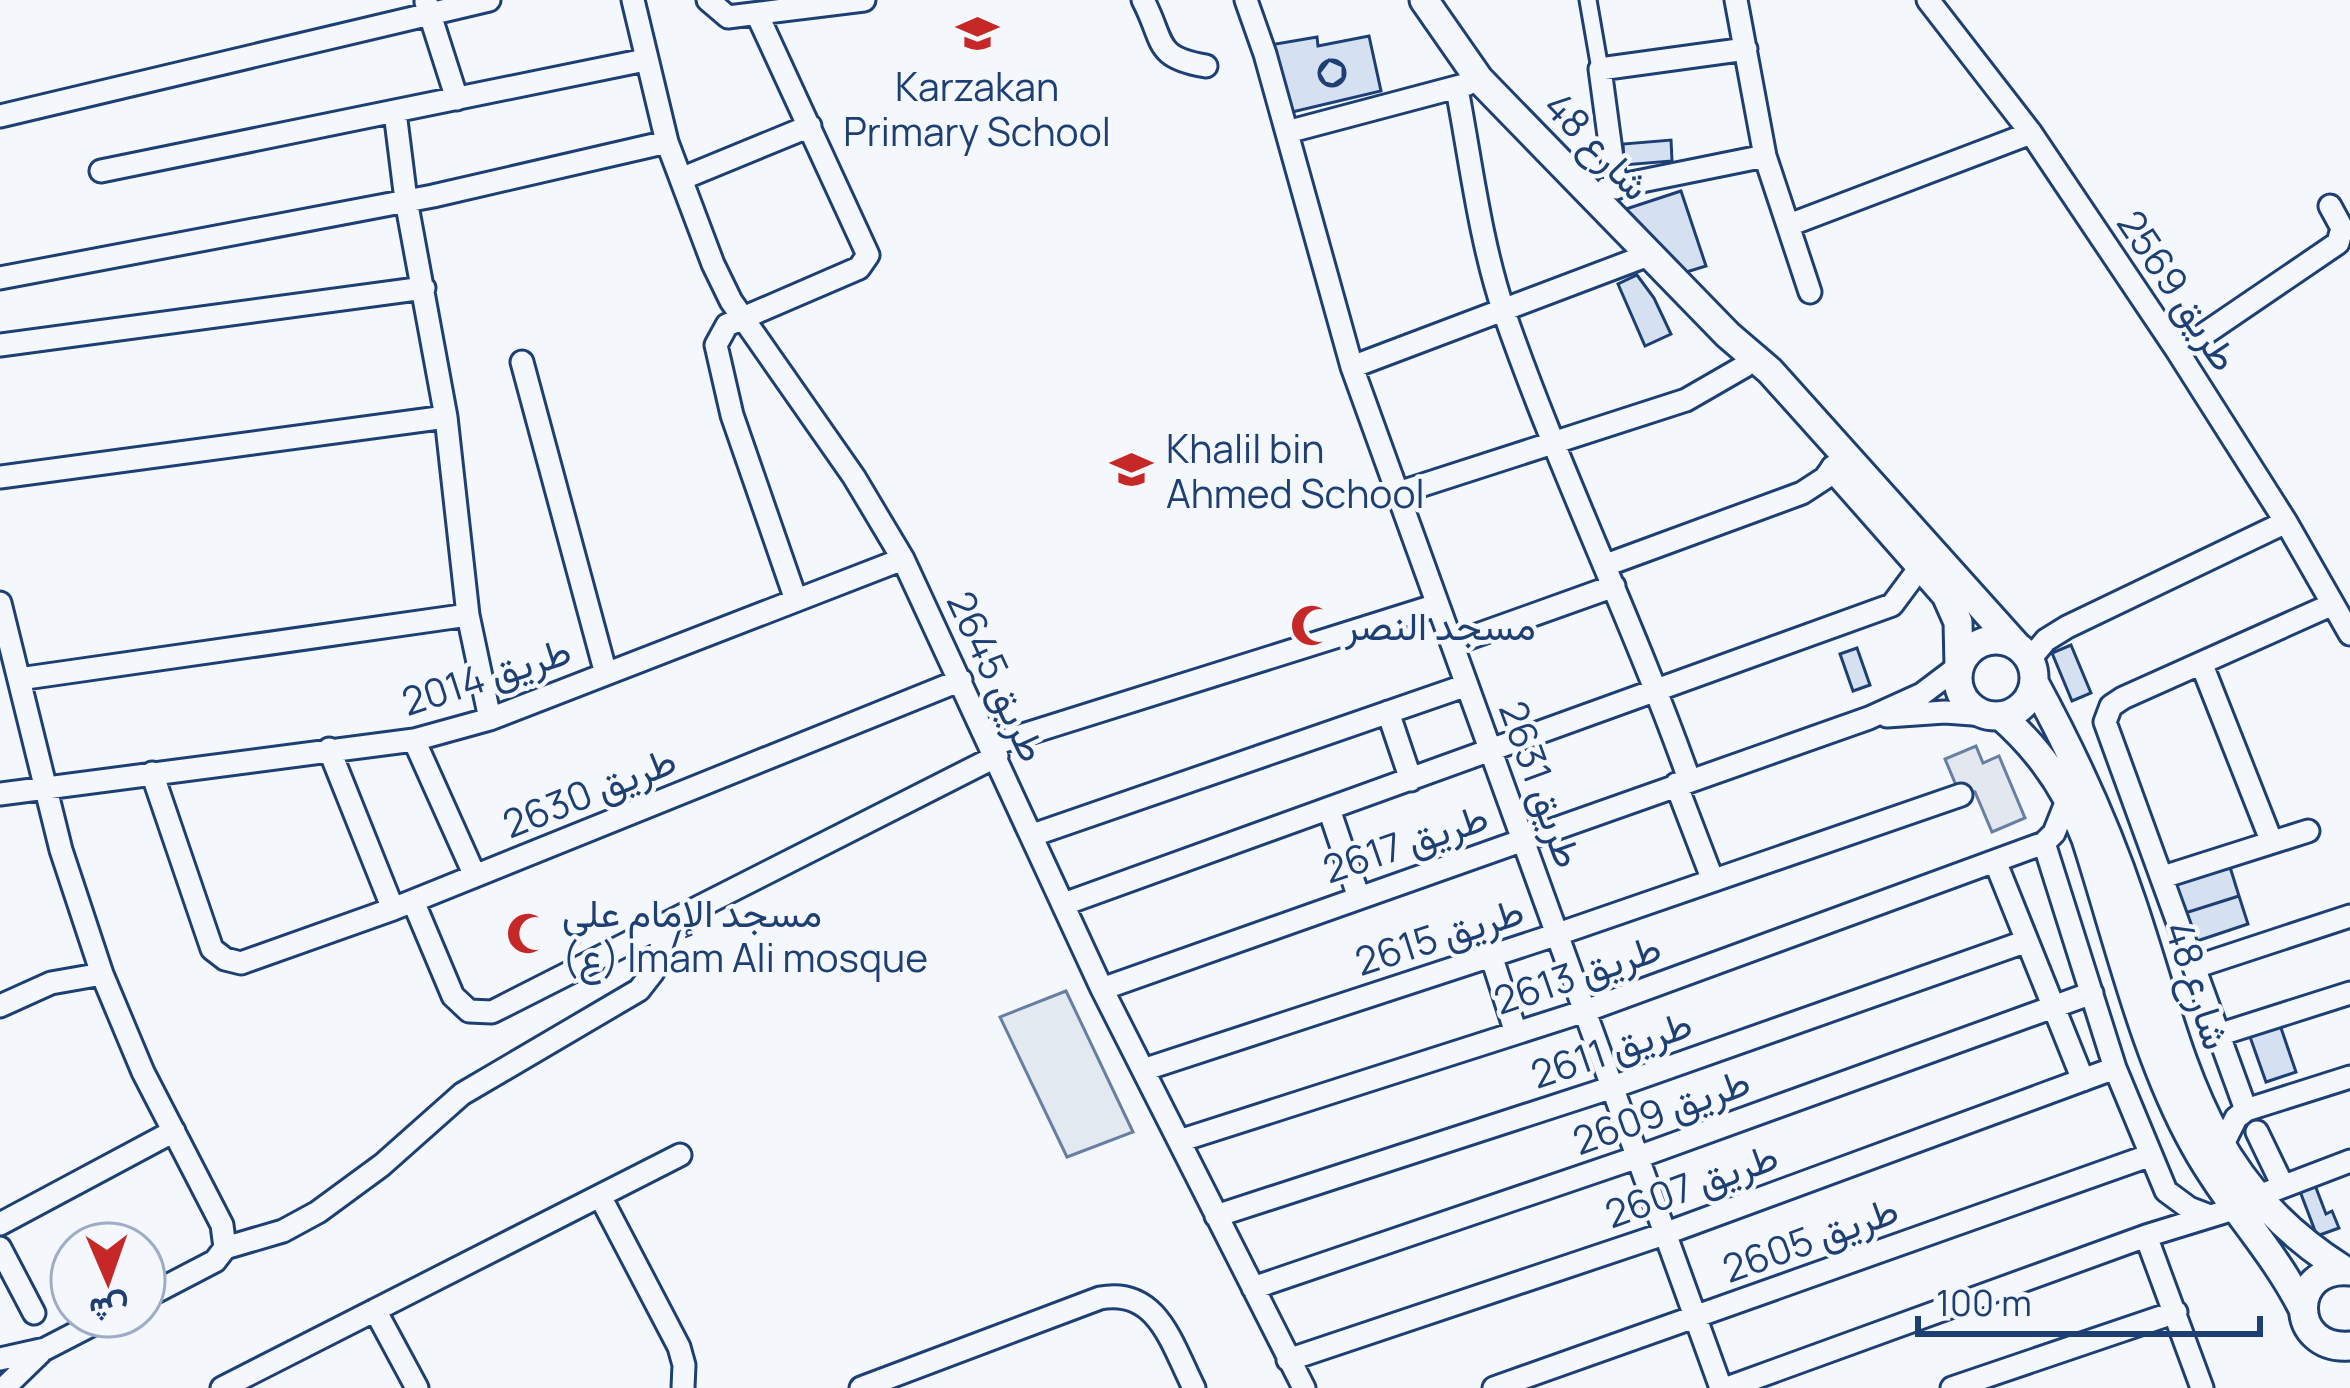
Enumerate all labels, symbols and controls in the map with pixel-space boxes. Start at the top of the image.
school or university icon: Karzakan Primary School [954,11,1000,57]
place label: Karzakan Primary School [843,59,1111,158]
street label: شارع 48 [1532,79,1663,212]
street label: طريق 2569 [2105,199,2253,381]
place label: Khalil bin Ahmed School [1166,421,1425,520]
school or university icon: Khalil bin Ahmed School [1109,447,1155,493]
street label: طريق 2645 [935,582,1061,770]
place label: مسجد النصر [1344,598,1536,652]
mosque icon: مسجد النصر [1288,602,1334,648]
street label: طريق 2014 [395,622,577,728]
street label: طريق 2631 [1487,693,1597,875]
street label: طريق 2630 [494,732,684,850]
street label: طريق 2617 [1315,789,1495,895]
street label: طريق 2615 [1348,882,1530,988]
place label: مسجد الإمام علي (ع) Imam Ali mosque [562,885,928,985]
mosque icon: مسجد الإمام علي (ع) Imam Ali mosque [505,911,551,957]
street label: شارع 48 [2152,914,2245,1056]
street label: طريق 2613 [1486,919,1668,1027]
street label: طريق 2611 [1523,995,1699,1101]
street label: طريق 2609 [1565,1053,1757,1167]
street label: طريق 2607 [1597,1128,1785,1240]
street label: طريق 2605 [1715,1181,1905,1295]
north arrow [48,1220,168,1340]
scale bar [1918,1262,2260,1336]
text: 100 m [1936,1278,2032,1327]
text: ش [88,1287,130,1334]

